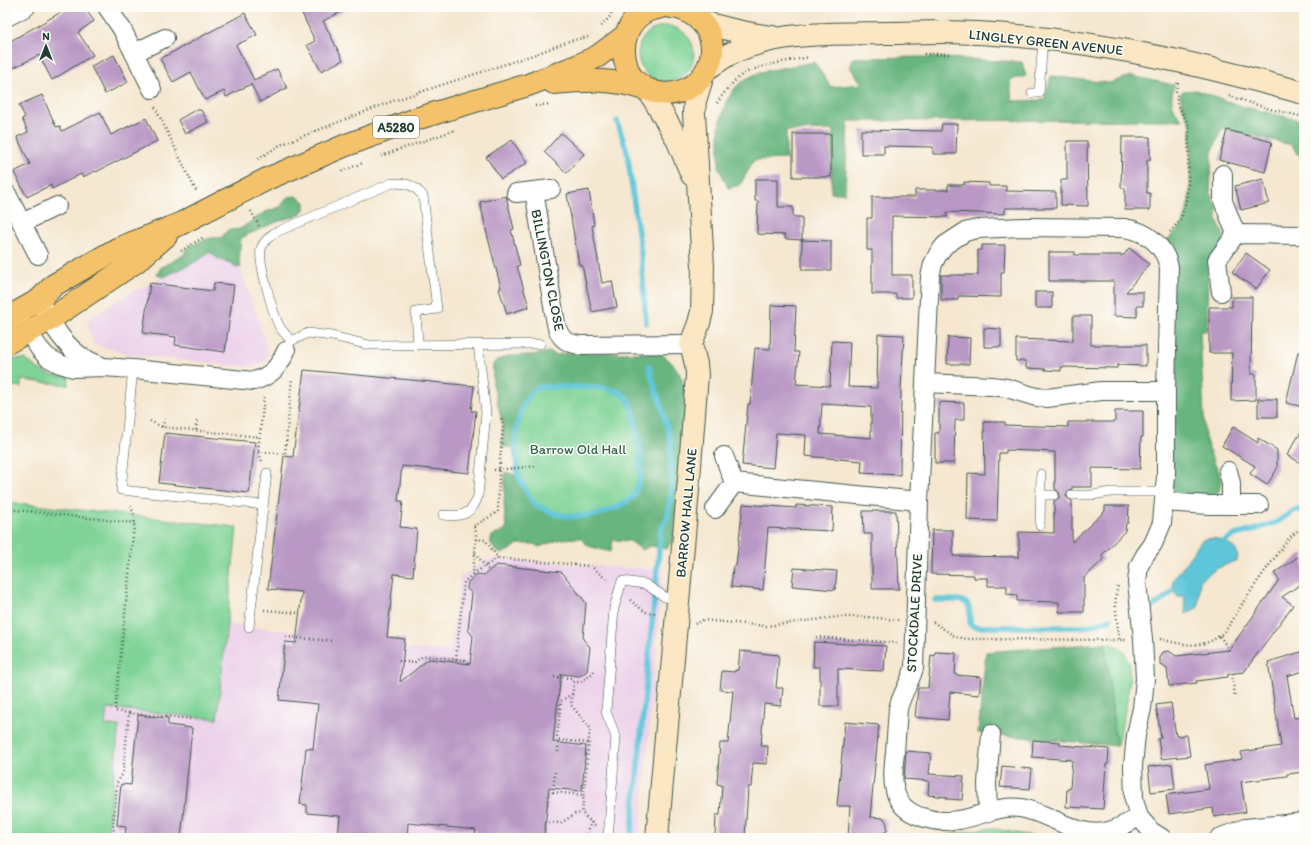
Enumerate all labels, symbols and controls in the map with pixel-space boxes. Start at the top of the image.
north arrow [26,26,66,66]
street label: LINGLEY GREEN AVENUE [968,26,1124,59]
text: N [42,30,50,43]
road number: A5280 [373,116,419,138]
street label: BILLINGTON CLOSE [527,208,568,333]
park label: Barrow Old Hall [530,441,626,458]
street label: BARROW HALL LANE [672,448,701,578]
street label: STOCKDALE DRIVE [903,553,926,673]

